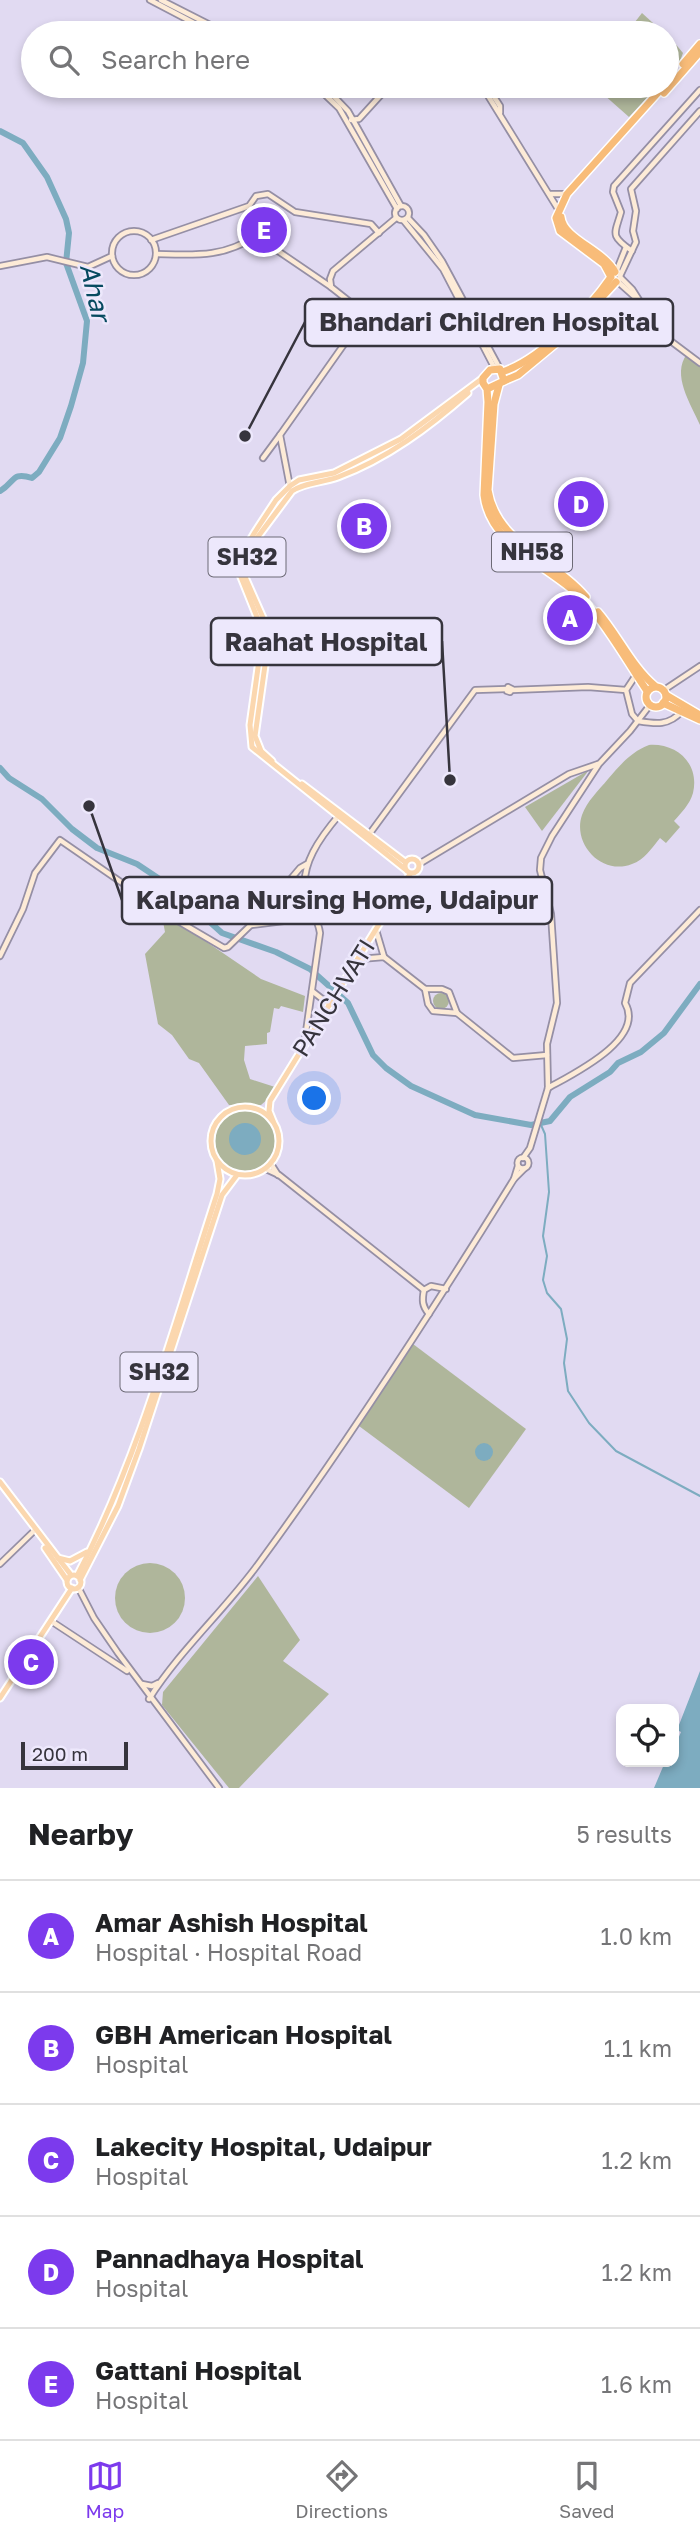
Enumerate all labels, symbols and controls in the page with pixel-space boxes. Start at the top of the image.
search box [21,21,679,98]
icon: search [45,41,83,79]
text: Search here [101,44,250,75]
pin: E [241,204,287,256]
water label: Ahar [74,260,118,328]
callout: Bhandari Children Hospital [305,299,673,346]
text: Bhandari Children Hospital [319,306,659,337]
pin: D [558,478,604,530]
pin: B [341,500,387,552]
road number: NH58 [492,532,572,572]
road number: SH32 [208,538,286,576]
pin: A [547,592,593,644]
callout: Raahat Hospital [211,618,442,665]
text: Raahat Hospital [225,626,428,657]
callout: Kalpana Nursing Home, Udaipur [122,877,552,924]
text: Kalpana Nursing Home, Udaipur [136,884,538,915]
street label: PANCHVATI [285,933,380,1061]
your location [297,1081,331,1115]
road number: SH32 [120,1352,198,1392]
pin: C [8,1636,54,1688]
map controls [616,1704,679,1767]
button: locate [616,1704,679,1767]
scale bar [21,1739,128,1771]
text: 200 m [32,1742,88,1765]
text: Nearby [28,1816,133,1852]
text: 5 results [576,1820,672,1848]
text: Amar Ashish Hospital [95,1907,368,1938]
text: A [43,1922,59,1950]
text: 1.0 km [601,1922,672,1950]
text: Hospital · Hospital Road [95,1938,362,1966]
text: GBH American Hospital [95,2019,392,2050]
text: B [43,2034,59,2062]
text: 1.1 km [604,2034,672,2062]
text: Hospital [95,2050,188,2078]
text: Lakecity Hospital, Udaipur [95,2131,432,2162]
text: C [43,2146,59,2174]
text: 1.2 km [602,2146,672,2174]
text: Hospital [95,2162,188,2190]
text: Pannadhaya Hospital [95,2243,364,2274]
text: D [43,2258,59,2286]
text: 1.2 km [602,2258,672,2286]
text: Hospital [95,2274,188,2302]
text: Gattani Hospital [95,2355,301,2386]
text: E [44,2370,58,2398]
text: 1.6 km [601,2370,672,2398]
text: Hospital [95,2386,188,2414]
tab: Map [85,2457,124,2522]
tab: Directions [295,2457,388,2522]
tab: Saved [559,2457,615,2522]

